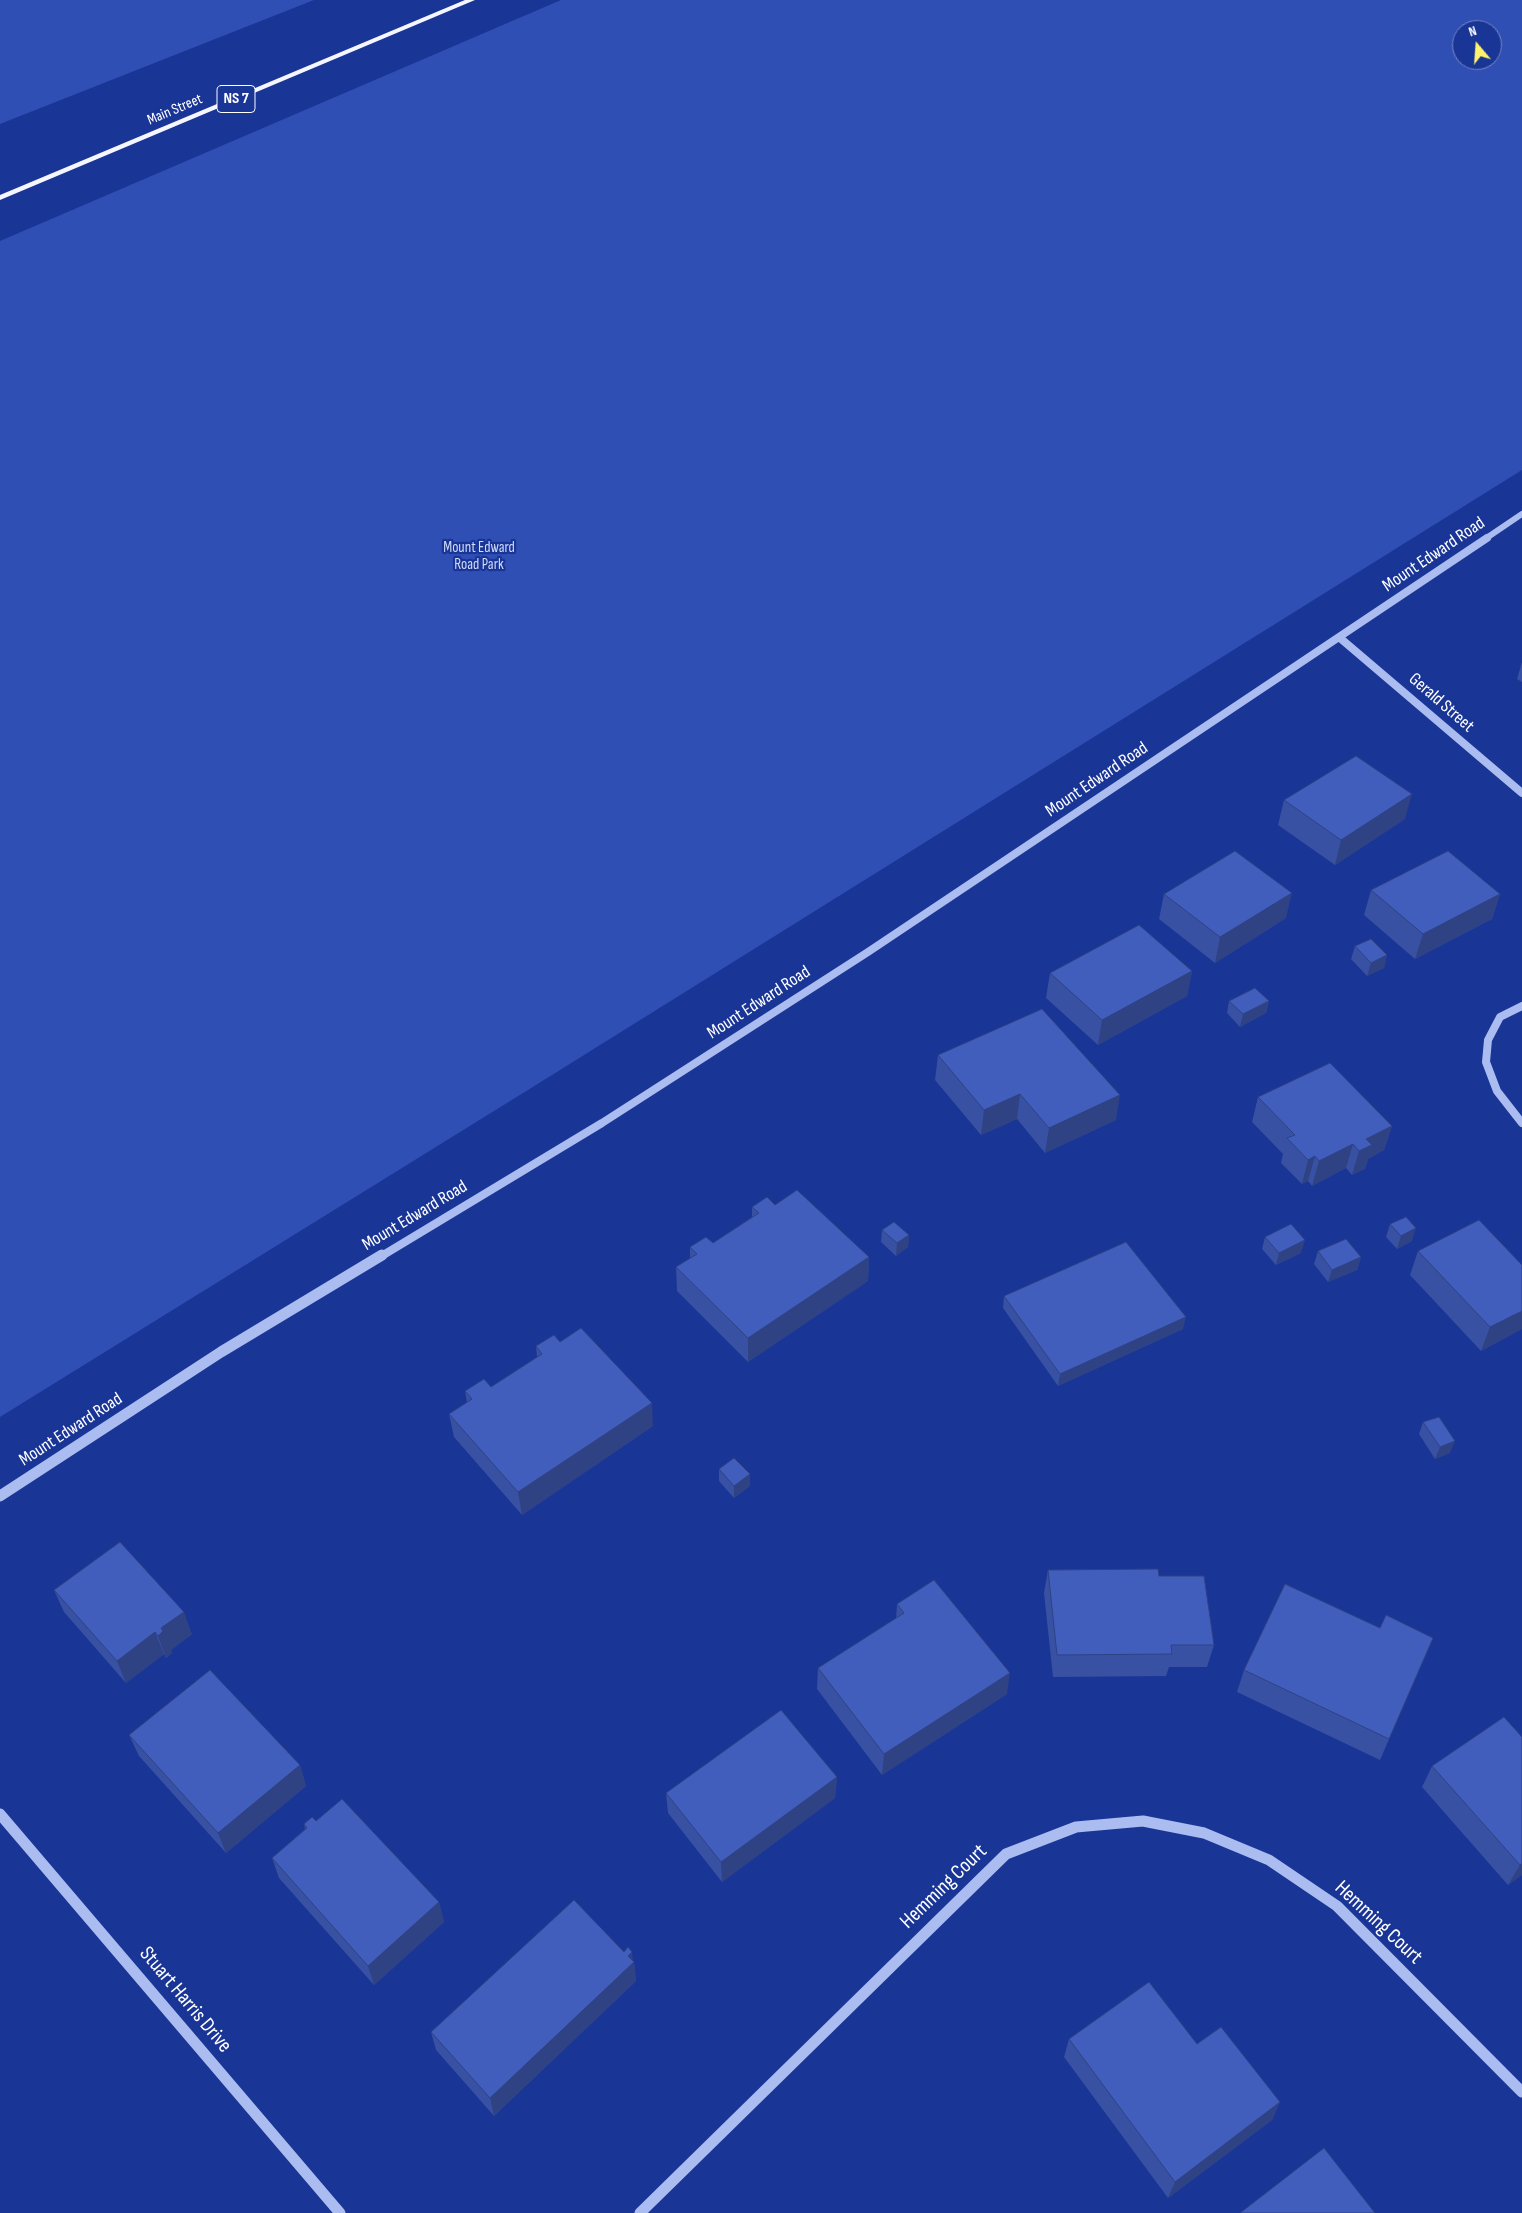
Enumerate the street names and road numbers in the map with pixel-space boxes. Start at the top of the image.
road number: NS 7 [217,86,255,112]
street label: Main Street [145,90,205,130]
street label: Mount Edward Road [1379,513,1489,597]
street label: Gerald Street [1404,669,1478,737]
street label: Mount Edward Road [1042,738,1152,822]
street label: Mount Edward Road [703,962,815,1044]
street label: Mount Edward Road [359,1176,471,1256]
street label: Mount Edward Road [15,1389,127,1471]
street label: Hemming Court [895,1839,993,1935]
street label: Hemming Court [1329,1876,1427,1970]
street label: Stuart Harris Drive [133,1942,237,2058]

